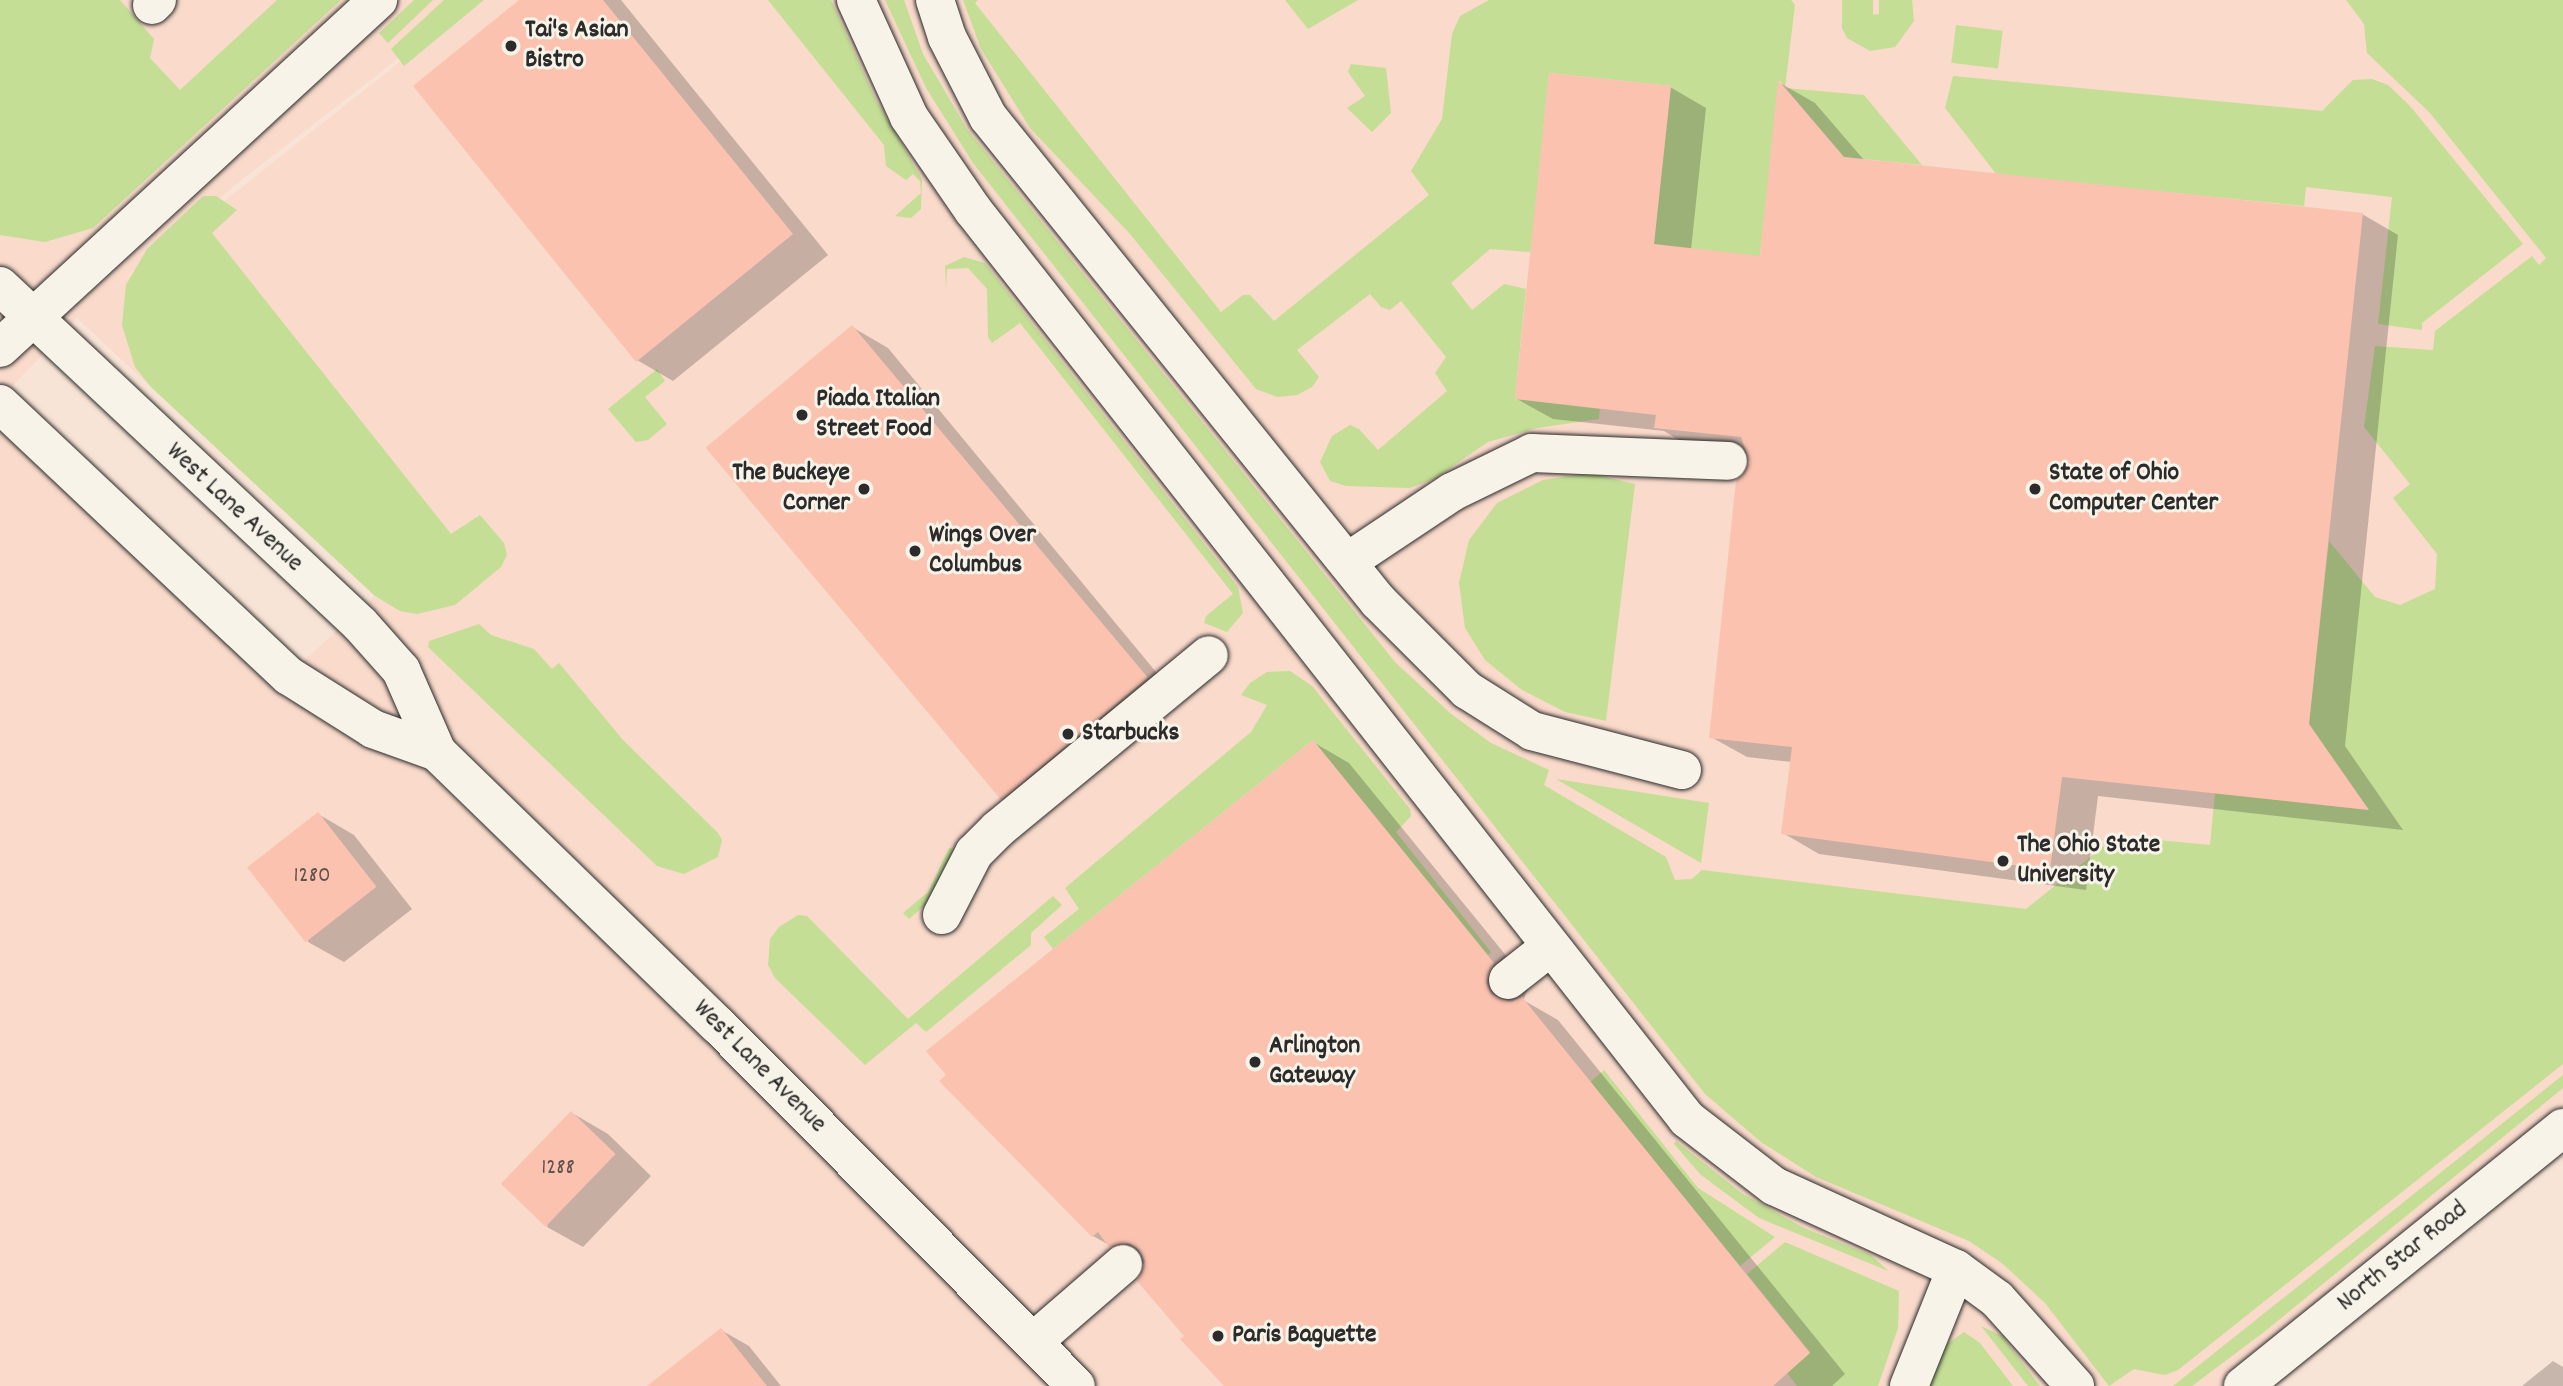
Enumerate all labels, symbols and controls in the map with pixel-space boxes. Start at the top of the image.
place label: Tai's Asian Bistro [525,15,628,76]
marker: Tai's Asian Bistro [503,38,519,54]
place label: Piada Italian Street Food [816,384,940,446]
marker: Piada Italian Street Food [794,407,810,423]
street label: West Lane Avenue [159,436,309,580]
place label: The Buckeye Corner [732,458,850,520]
place label: State of Ohio Computer Center [2049,458,2218,520]
marker: The Buckeye Corner [856,481,872,497]
marker: State of Ohio Computer Center [2027,481,2043,497]
place label: Wings Over Columbus [929,520,1036,582]
marker: Wings Over Columbus [907,543,923,559]
place label: Starbucks [1082,718,1179,750]
marker: Starbucks [1060,726,1076,742]
place label: The Ohio State University [2017,830,2160,892]
marker: The Ohio State University [1995,853,2011,869]
house number: 1280 [294,863,330,891]
street label: West Lane Avenue [686,994,832,1140]
place label: Arlington Gateway [1269,1031,1360,1092]
marker: Arlington Gateway [1247,1054,1263,1070]
house number: 1288 [541,1155,575,1183]
street label: North Star Road [2331,1195,2475,1319]
place label: Paris Baguette [1232,1320,1376,1352]
marker: Paris Baguette [1210,1328,1226,1344]

